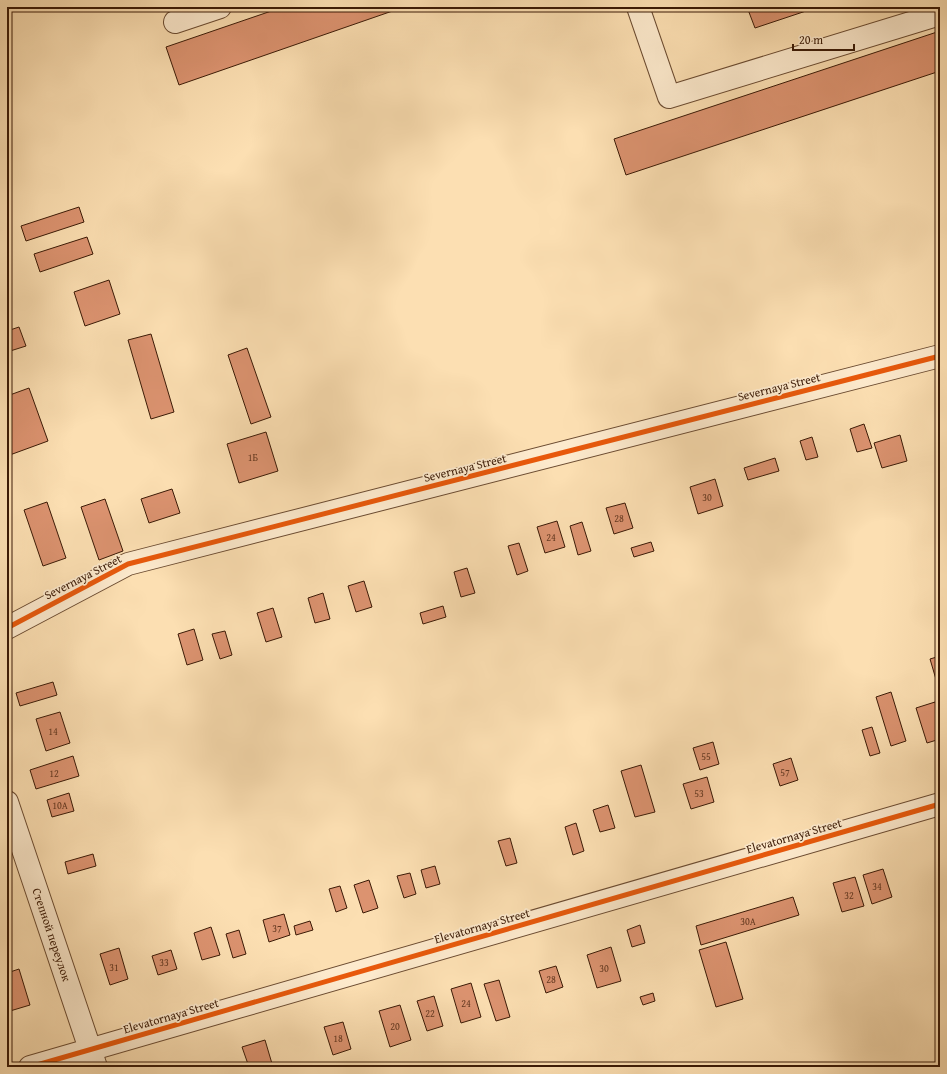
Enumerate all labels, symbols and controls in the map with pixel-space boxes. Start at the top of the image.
scale bar [793,26,854,52]
text: 20 m [799,31,823,48]
street label: Severnaya Street [736,368,823,405]
street label: Severnaya Street [422,449,509,486]
house number: 1Б [248,450,259,465]
house number: 30 [702,490,712,505]
house number: 28 [614,511,624,526]
house number: 24 [546,530,556,545]
street label: Severnaya Street [41,549,125,603]
house number: 14 [48,724,58,739]
house number: 55 [701,749,711,764]
house number: 57 [780,765,790,780]
house number: 12 [49,766,59,781]
house number: 53 [694,786,704,801]
house number: 10А [52,798,68,813]
street label: Elevatornaya Street [744,814,844,857]
house number: 34 [872,879,882,894]
street label: Степной переулок [28,886,76,984]
house number: 32 [844,888,854,903]
street label: Elevatornaya Street [432,904,532,947]
house number: 30А [740,914,756,929]
house number: 37 [272,921,282,936]
house number: 33 [159,955,169,970]
house number: 31 [109,960,119,975]
house number: 30 [599,961,609,976]
house number: 28 [546,972,556,987]
street label: Elevatornaya Street [121,994,221,1037]
house number: 24 [461,996,471,1011]
house number: 22 [425,1006,435,1021]
house number: 20 [390,1019,400,1034]
house number: 18 [333,1031,343,1046]

